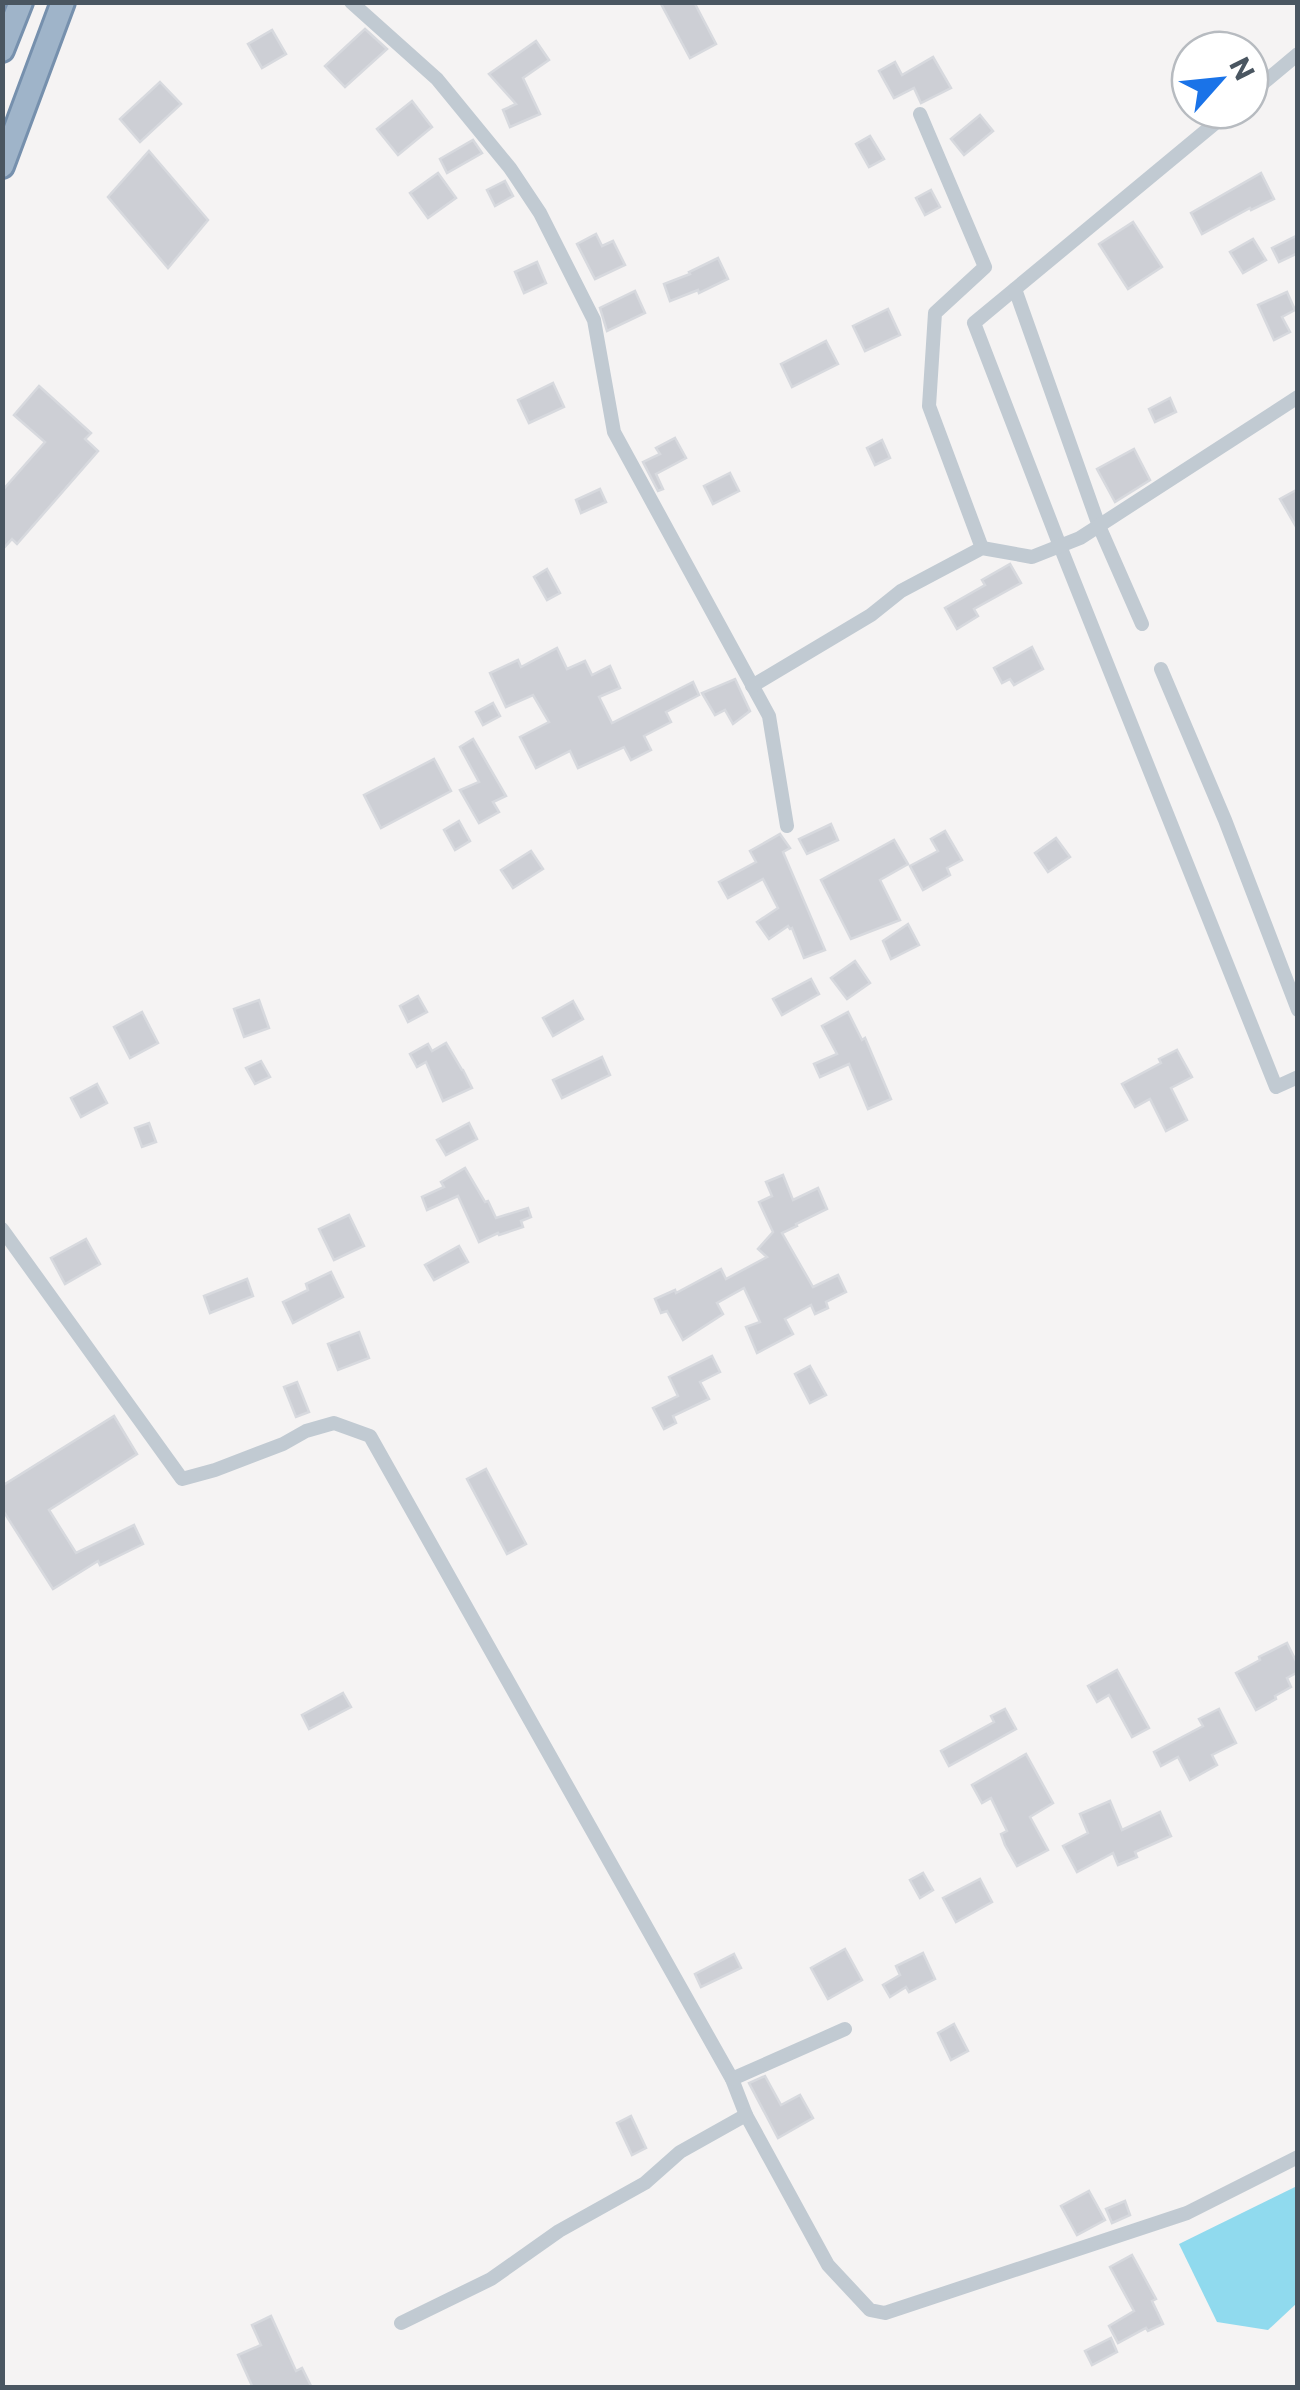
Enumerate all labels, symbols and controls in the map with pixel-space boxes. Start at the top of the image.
north arrow [1170,30,1270,130]
text: N [1223,51,1263,85]

